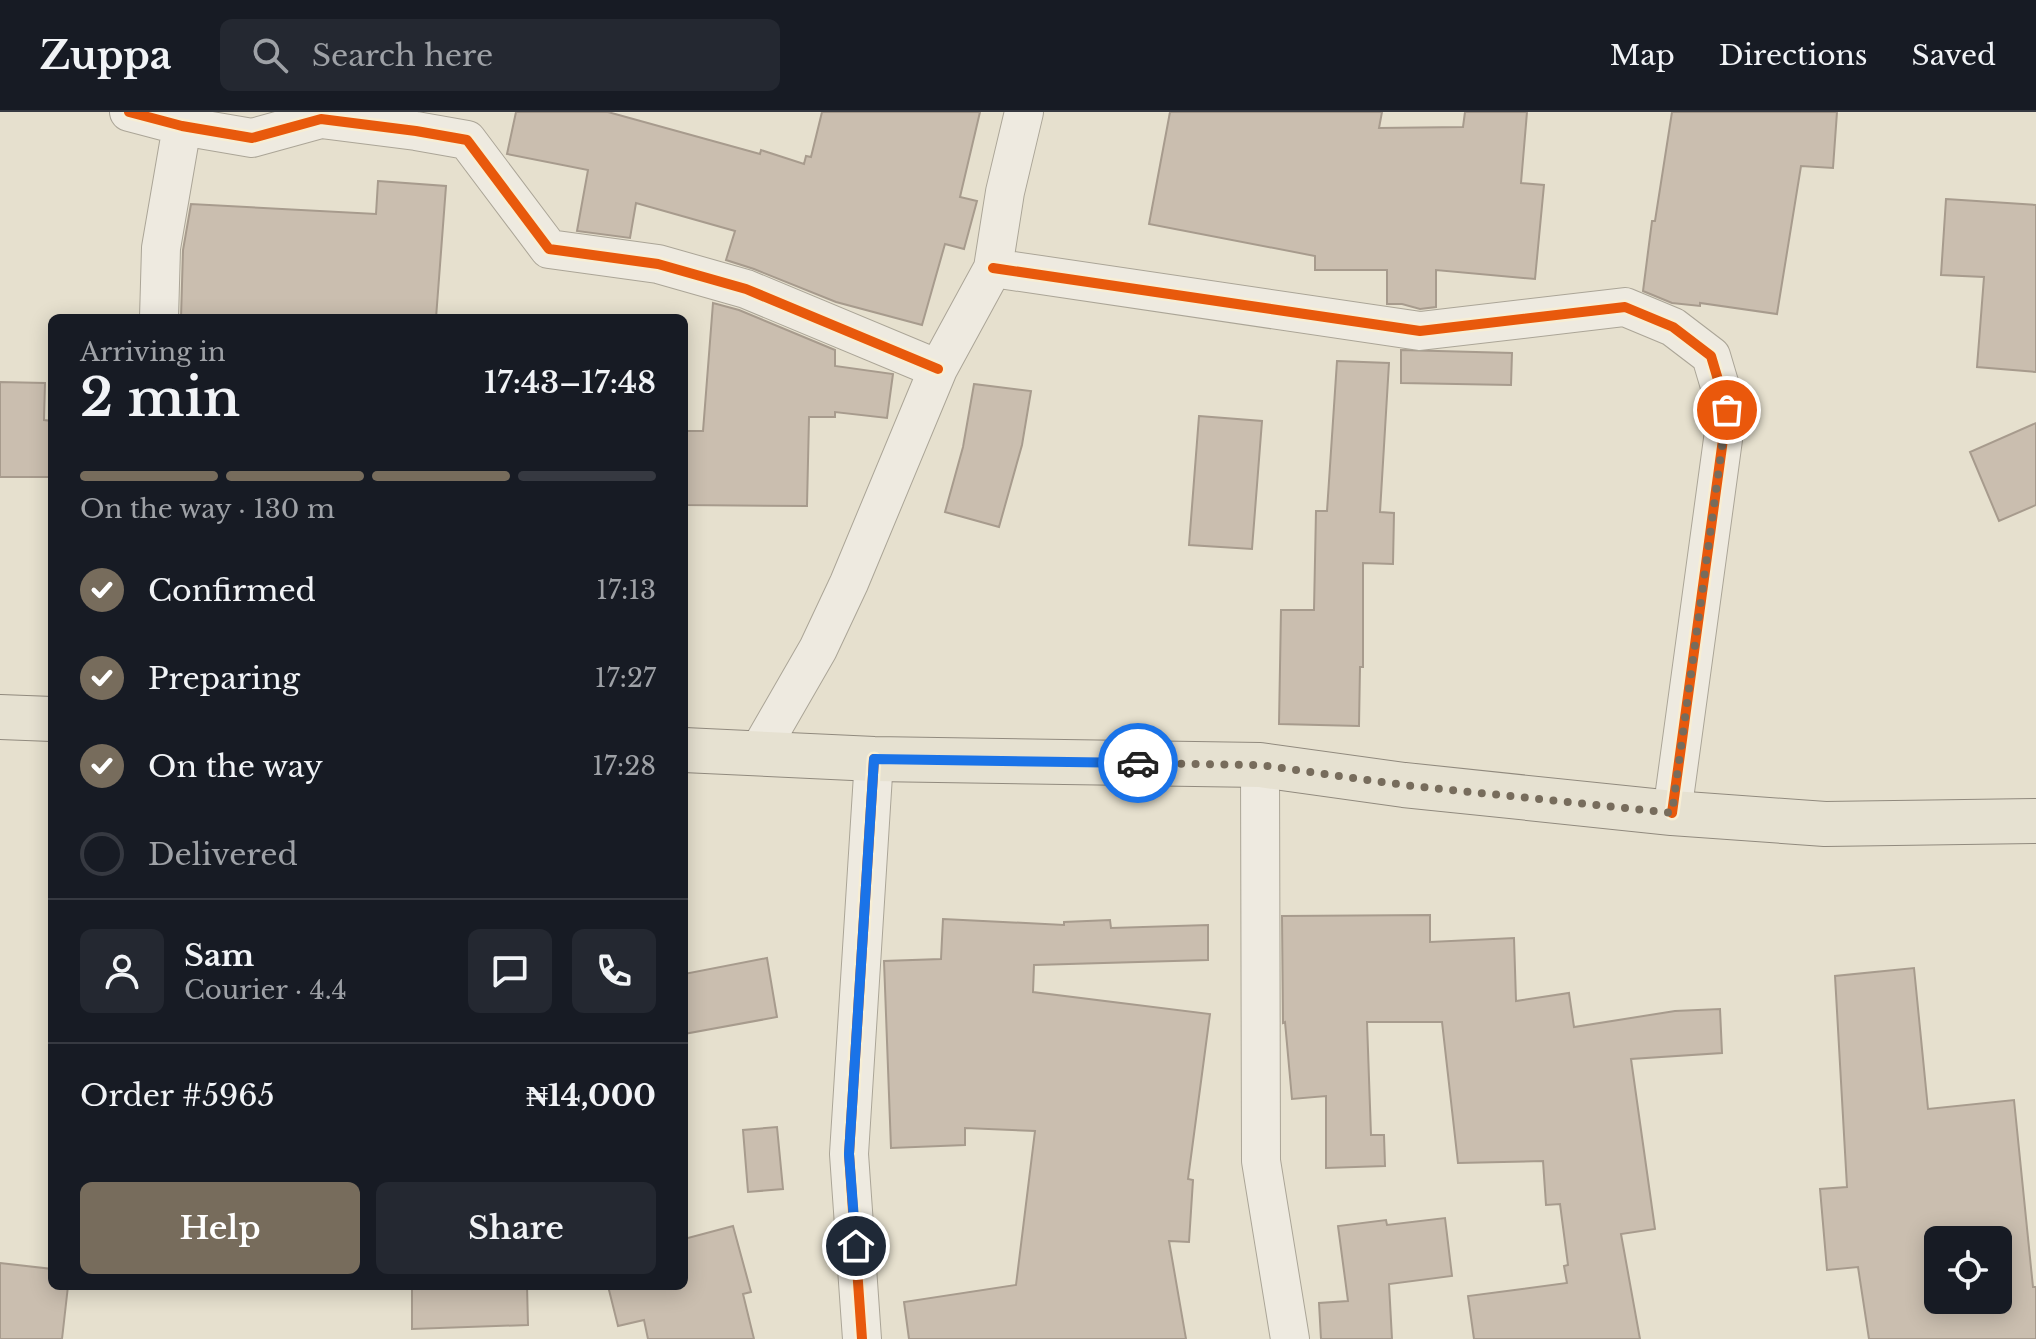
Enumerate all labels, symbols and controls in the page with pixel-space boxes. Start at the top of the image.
search box [220,19,780,91]
text: Zuppa [40,32,172,79]
icon: search [248,33,292,77]
text: Search here [312,37,493,74]
text: Map [1610,38,1675,73]
text: Directions [1719,38,1868,73]
text: Saved [1912,38,1996,73]
text: Arriving in [80,336,226,368]
text: 17:43–17:48 [484,364,656,401]
text: 2 min [80,366,240,430]
pin [1693,376,1761,444]
icon: bag [1705,388,1749,432]
text: On the way · 130 m [80,493,335,525]
icon: check [80,568,124,612]
text: Confirmed [148,572,316,609]
text: 17:13 [596,574,656,606]
icon: check [80,656,124,700]
text: Preparing [148,660,300,697]
text: 17:27 [595,662,656,694]
courier [1098,723,1178,803]
icon: car [1116,741,1160,785]
icon: check [80,744,124,788]
text: On the way [148,748,323,785]
text: 17:28 [592,750,656,782]
text: Delivered [148,836,298,873]
button: person [80,929,164,1013]
button: chat [468,929,552,1013]
button: phone [572,929,656,1013]
text: Sam [184,937,254,974]
text: Courier · 4.4 [184,974,347,1006]
text: Order #5965 [80,1077,275,1114]
text: ₦14,000 [526,1077,656,1114]
button: Help [80,1182,360,1274]
button: Share [376,1182,656,1274]
pin [822,1212,890,1280]
icon: home [834,1224,878,1268]
map controls [1924,1226,2012,1314]
button: locate [1924,1226,2012,1314]

